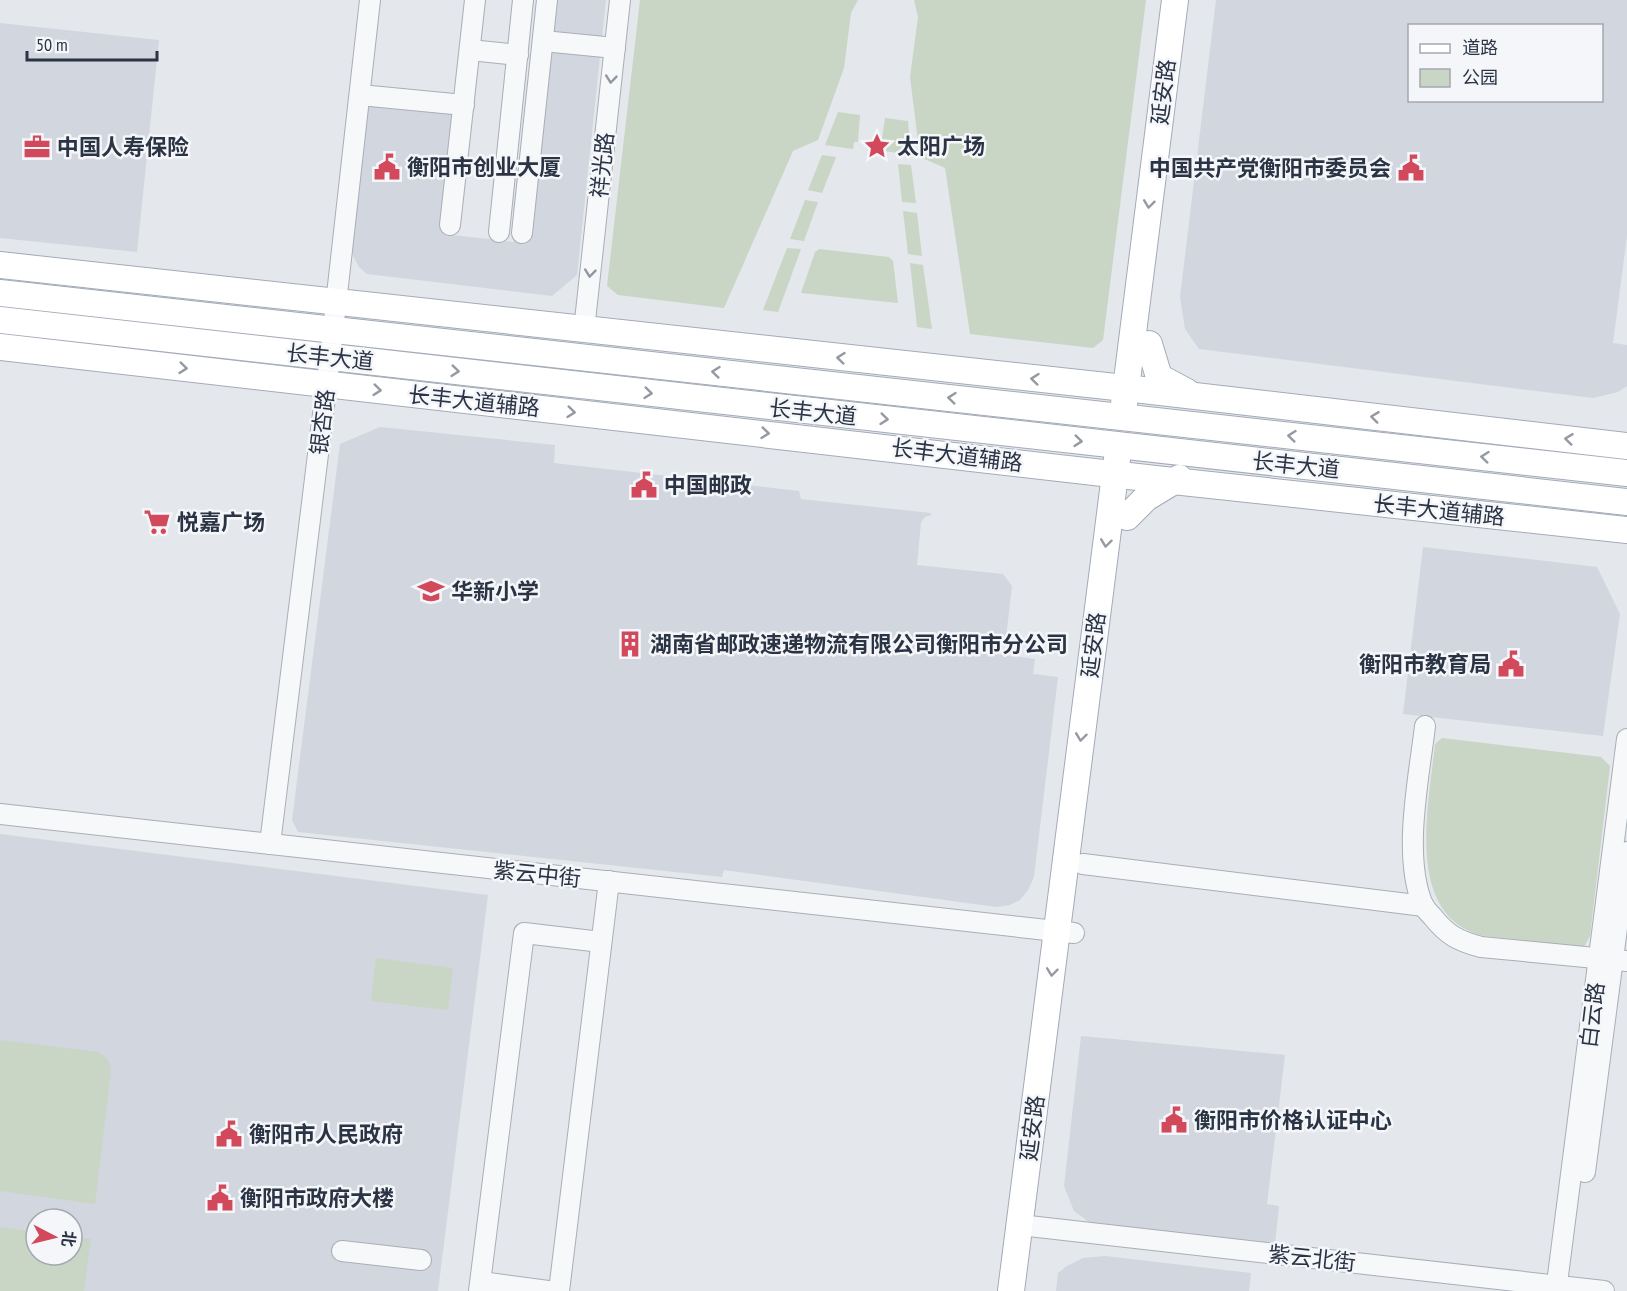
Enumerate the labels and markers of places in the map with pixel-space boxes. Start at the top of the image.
place icon: 太阳广场 [862,131,892,161]
office icon: 中国人寿保险 [22,132,52,162]
place label: 太阳广场 [897,132,985,160]
place label: 中国人寿保险 [57,133,189,161]
public building icon: 衡阳市创业大厦 [372,152,402,182]
place label: 衡阳市创业大厦 [407,153,561,181]
public building icon: 中国共产党衡阳市委员会 [1396,153,1426,183]
place label: 中国共产党衡阳市委员会 [1149,154,1391,182]
public building icon: 中国邮政 [629,470,659,500]
place label: 中国邮政 [664,471,752,499]
supermarket icon: 悦嘉广场 [142,507,172,537]
place label: 悦嘉广场 [177,508,265,536]
school or university icon: 华新小学 [416,576,446,606]
place label: 华新小学 [451,577,539,605]
building icon: 湖南省邮政速递物流有限公司衡阳市分公司 [615,629,645,659]
place label: 湖南省邮政速递物流有限公司衡阳市分公司 [650,630,1068,658]
public building icon: 衡阳市教育局 [1496,649,1526,679]
place label: 衡阳市教育局 [1359,650,1491,678]
public building icon: 衡阳市价格认证中心 [1159,1105,1189,1135]
place label: 衡阳市价格认证中心 [1194,1106,1392,1134]
public building icon: 衡阳市人民政府 [214,1119,244,1149]
place label: 衡阳市人民政府 [249,1120,403,1148]
public building icon: 衡阳市政府大楼 [205,1183,235,1213]
place label: 衡阳市政府大楼 [240,1184,394,1212]

